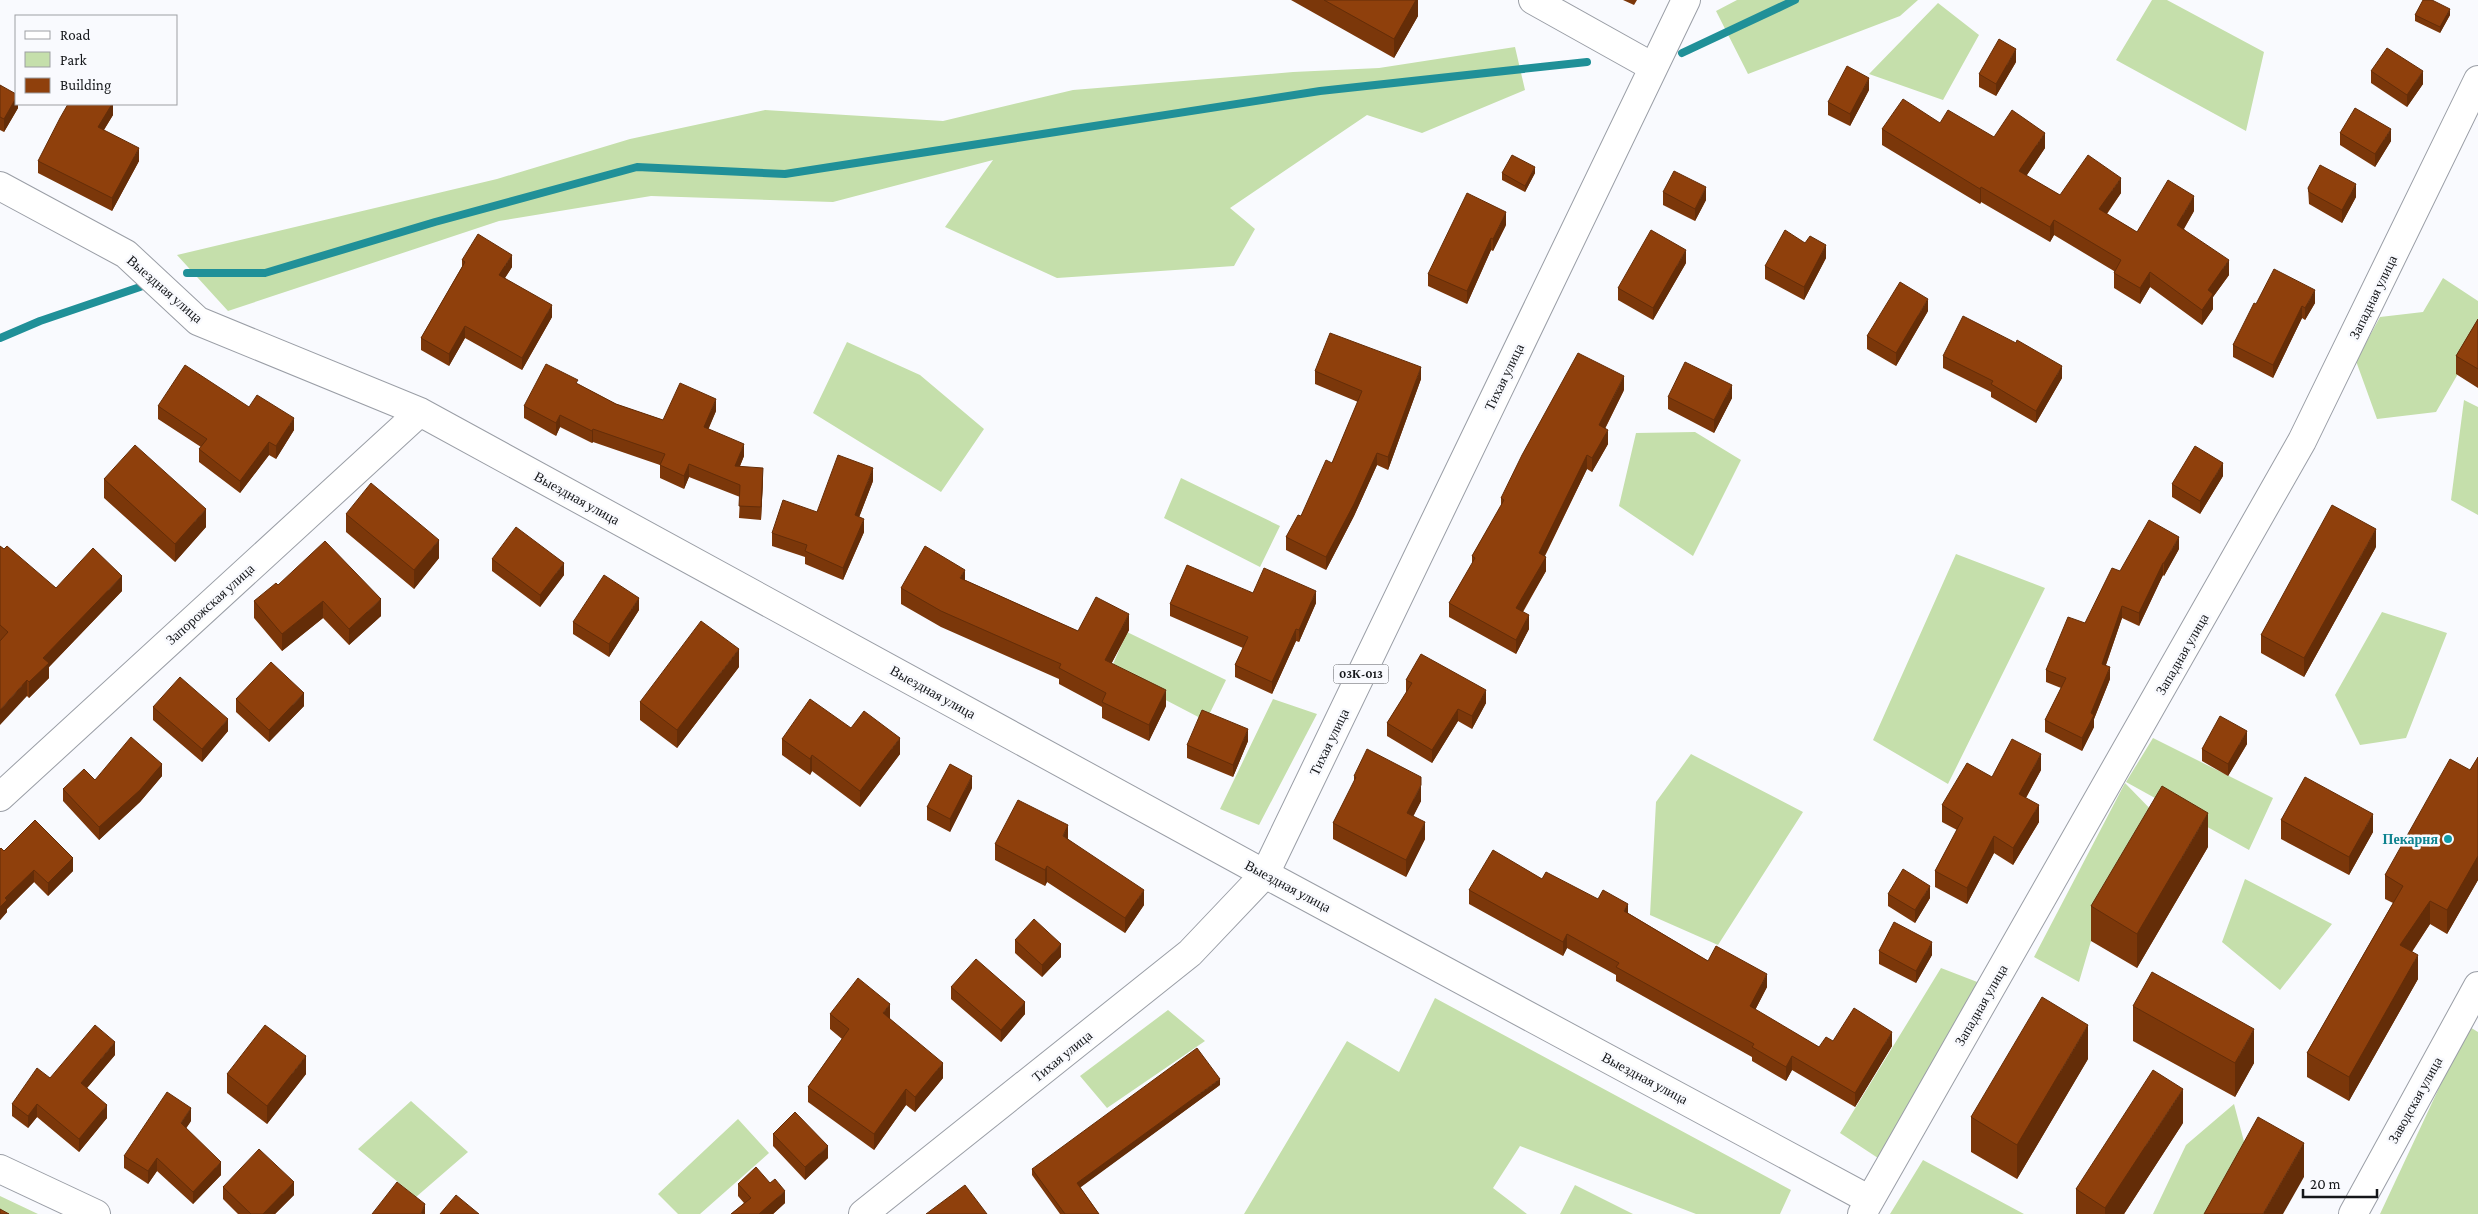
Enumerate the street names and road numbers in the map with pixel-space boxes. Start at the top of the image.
street label: Выездная улица [124,252,207,327]
street label: Западная улица [2346,252,2401,342]
street label: Тихая улица [1481,340,1527,413]
street label: Выездная улица [532,468,623,528]
street label: Запорожская улица [163,560,258,648]
street label: Западная улица [2152,610,2212,697]
street label: Выездная улица [888,662,979,722]
road number: 03К-013 [1334,664,1388,684]
street label: Тихая улица [1306,705,1352,778]
street label: Выездная улица [1242,857,1334,916]
street label: Западная улица [1951,961,2011,1048]
street label: Тихая улица [1029,1027,1096,1085]
street label: Выездная улица [1599,1049,1691,1108]
street label: Заводская улица [2385,1053,2446,1146]

